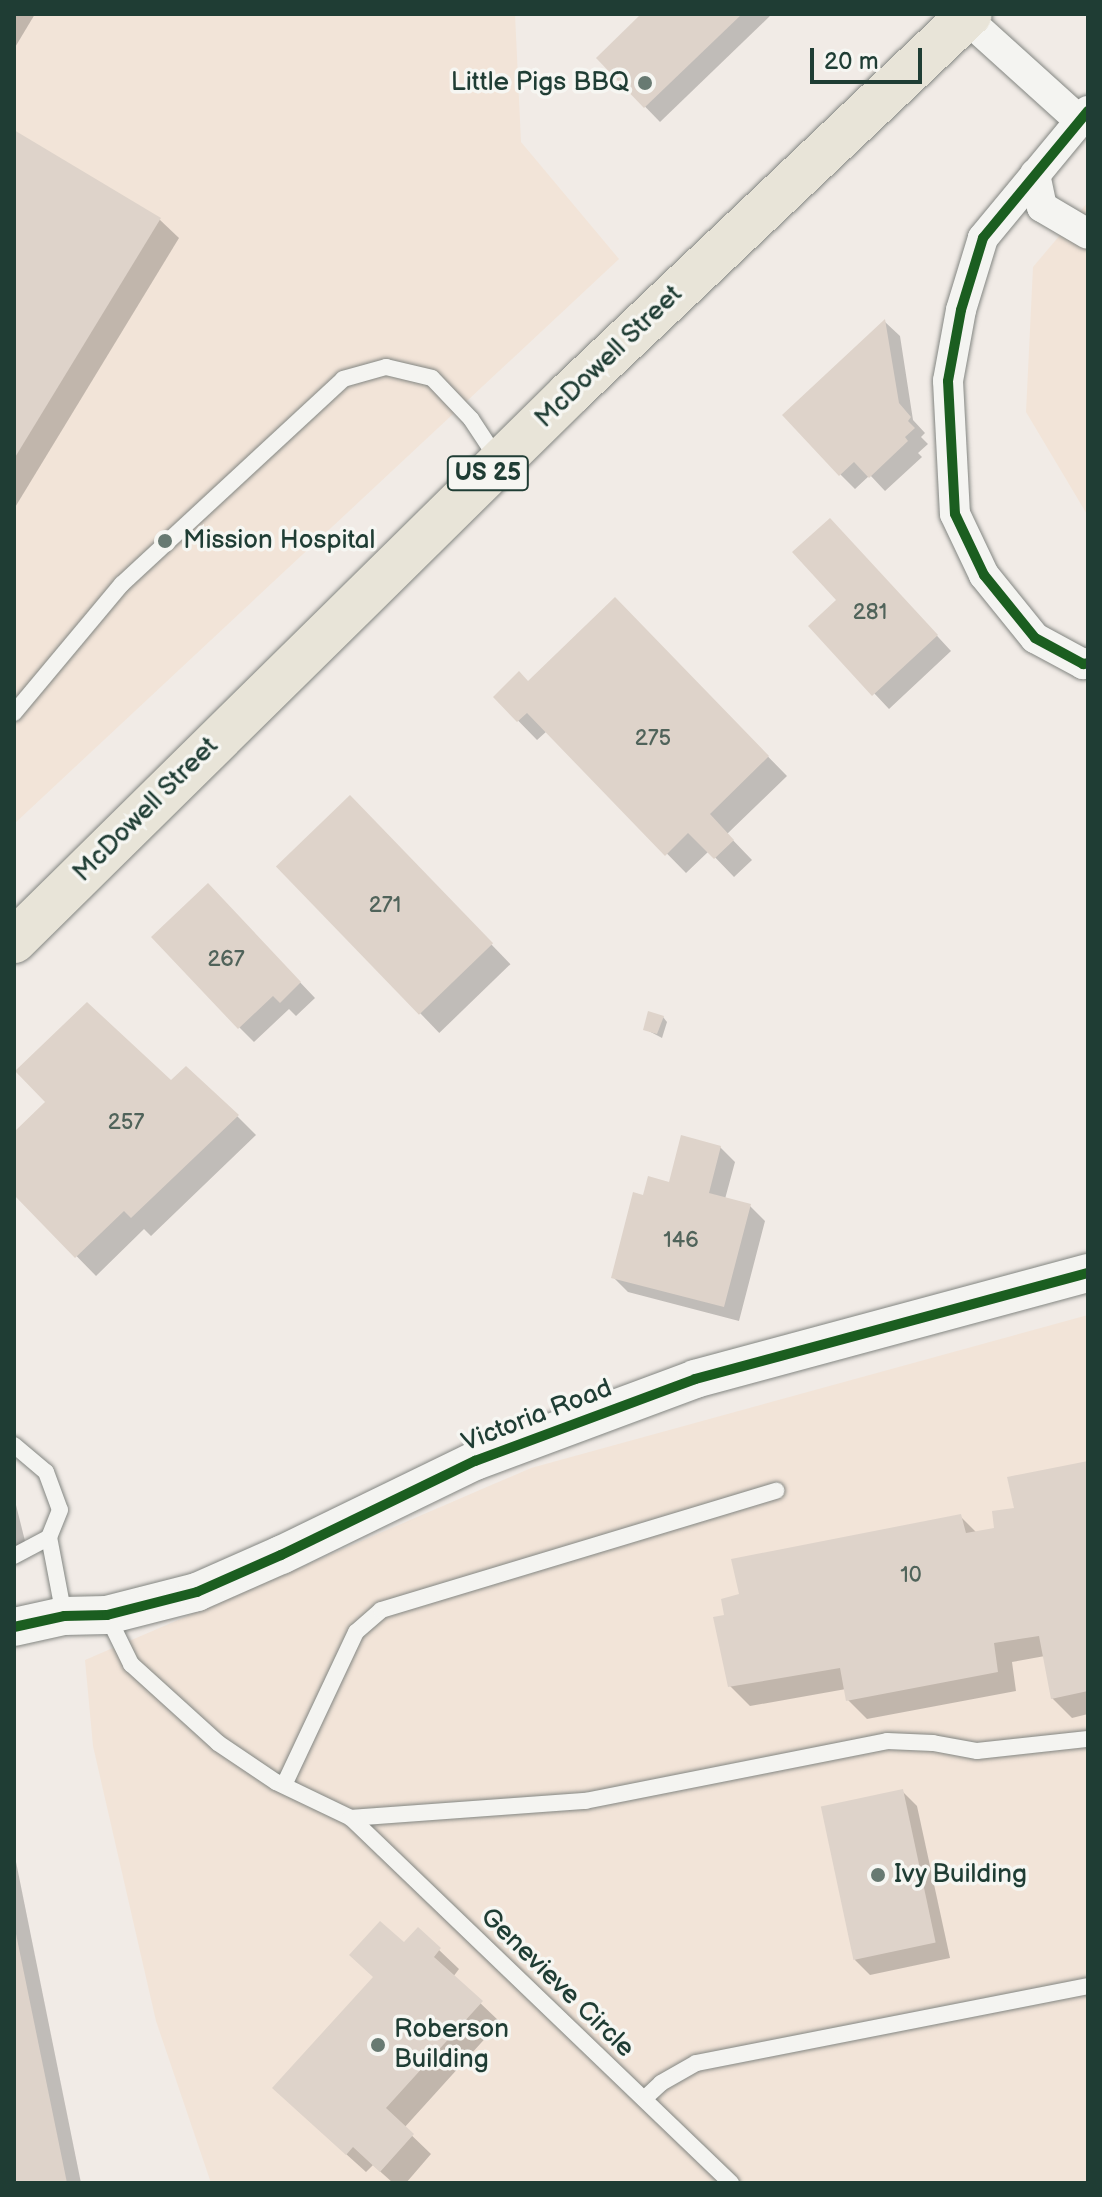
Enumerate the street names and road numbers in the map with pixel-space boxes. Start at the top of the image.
street label: McDowell Street [529,279,689,435]
road number: US 25 [446,453,530,493]
street label: McDowell Street [67,731,225,889]
street label: Victoria Road [458,1373,616,1459]
street label: Genevieve Circle [474,1902,640,2064]

